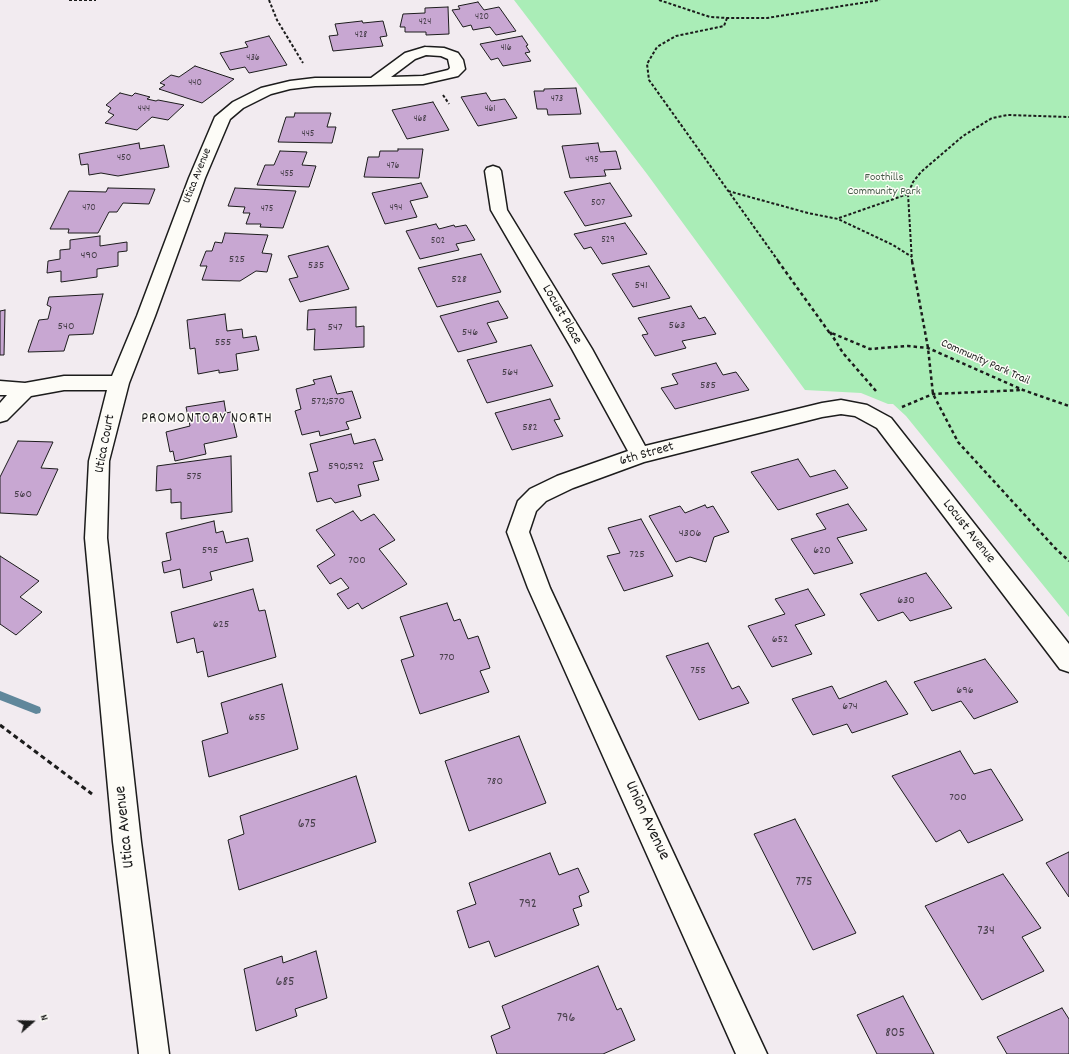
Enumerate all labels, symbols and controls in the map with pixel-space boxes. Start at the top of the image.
house number: 420 [475,12,489,24]
house number: 424 [419,17,431,29]
house number: 428 [355,30,367,42]
house number: 416 [500,43,512,55]
house number: 436 [246,53,260,65]
house number: 440 [188,78,202,90]
house number: 473 [551,94,563,106]
house number: 444 [138,104,150,116]
house number: 461 [484,104,496,116]
house number: 468 [413,114,427,126]
house number: 445 [302,129,314,141]
street label: Utica Avenue [180,146,216,206]
house number: 450 [117,153,131,165]
house number: 495 [585,155,599,167]
house number: 476 [387,161,399,173]
house number: 455 [280,169,294,181]
park label: Foothills Community Park [847,171,921,199]
house number: 507 [591,198,605,210]
house number: 470 [82,203,96,215]
house number: 494 [390,203,402,215]
house number: 475 [261,204,273,216]
house number: 529 [601,235,615,247]
house number: 502 [431,236,445,248]
house number: 490 [80,249,98,263]
house number: 525 [229,253,245,267]
house number: 535 [308,259,324,273]
house number: 528 [451,273,467,287]
house number: 541 [634,279,648,293]
street label: Locust Place [537,282,585,348]
house number: 563 [669,319,685,333]
house number: 540 [57,320,75,334]
house number: 547 [327,321,343,335]
house number: 546 [462,326,478,340]
house number: 555 [215,336,231,350]
street label: Community Park Trail [938,337,1032,389]
house number: 564 [502,366,518,380]
house number: 585 [700,379,716,393]
house number: 572;570 [311,395,345,409]
district label: PROMONTORY NORTH [141,411,273,429]
street label: Utica Court [92,413,120,475]
house number: 582 [522,421,538,435]
street label: 6th Street [618,439,676,471]
house number: 590;592 [328,460,364,474]
house number: 575 [186,470,202,484]
house number: 560 [14,488,32,502]
street label: Locust Avenue [938,497,998,567]
house number: 4306 [679,527,701,541]
house number: 595 [202,544,218,558]
house number: 620 [813,544,831,558]
house number: 725 [629,548,645,562]
house number: 700 [348,554,366,568]
house number: 630 [897,594,915,608]
house number: 625 [213,618,229,632]
house number: 652 [772,633,788,647]
house number: 770 [439,651,455,665]
house number: 755 [690,664,706,678]
house number: 696 [956,684,974,698]
house number: 674 [842,700,858,714]
house number: 655 [249,711,265,725]
house number: 780 [487,775,503,789]
street label: Union Avenue [619,778,673,864]
street label: Utica Avenue [112,785,140,869]
house number: 700 [949,791,967,805]
house number: 675 [298,817,316,833]
house number: 775 [795,875,813,891]
house number: 792 [519,897,537,913]
house number: 734 [977,924,995,940]
house number: 685 [276,975,294,991]
north arrow [12,1002,52,1042]
house number: 796 [557,1011,575,1027]
text: N [35,1013,52,1023]
house number: 805 [885,1026,905,1042]

